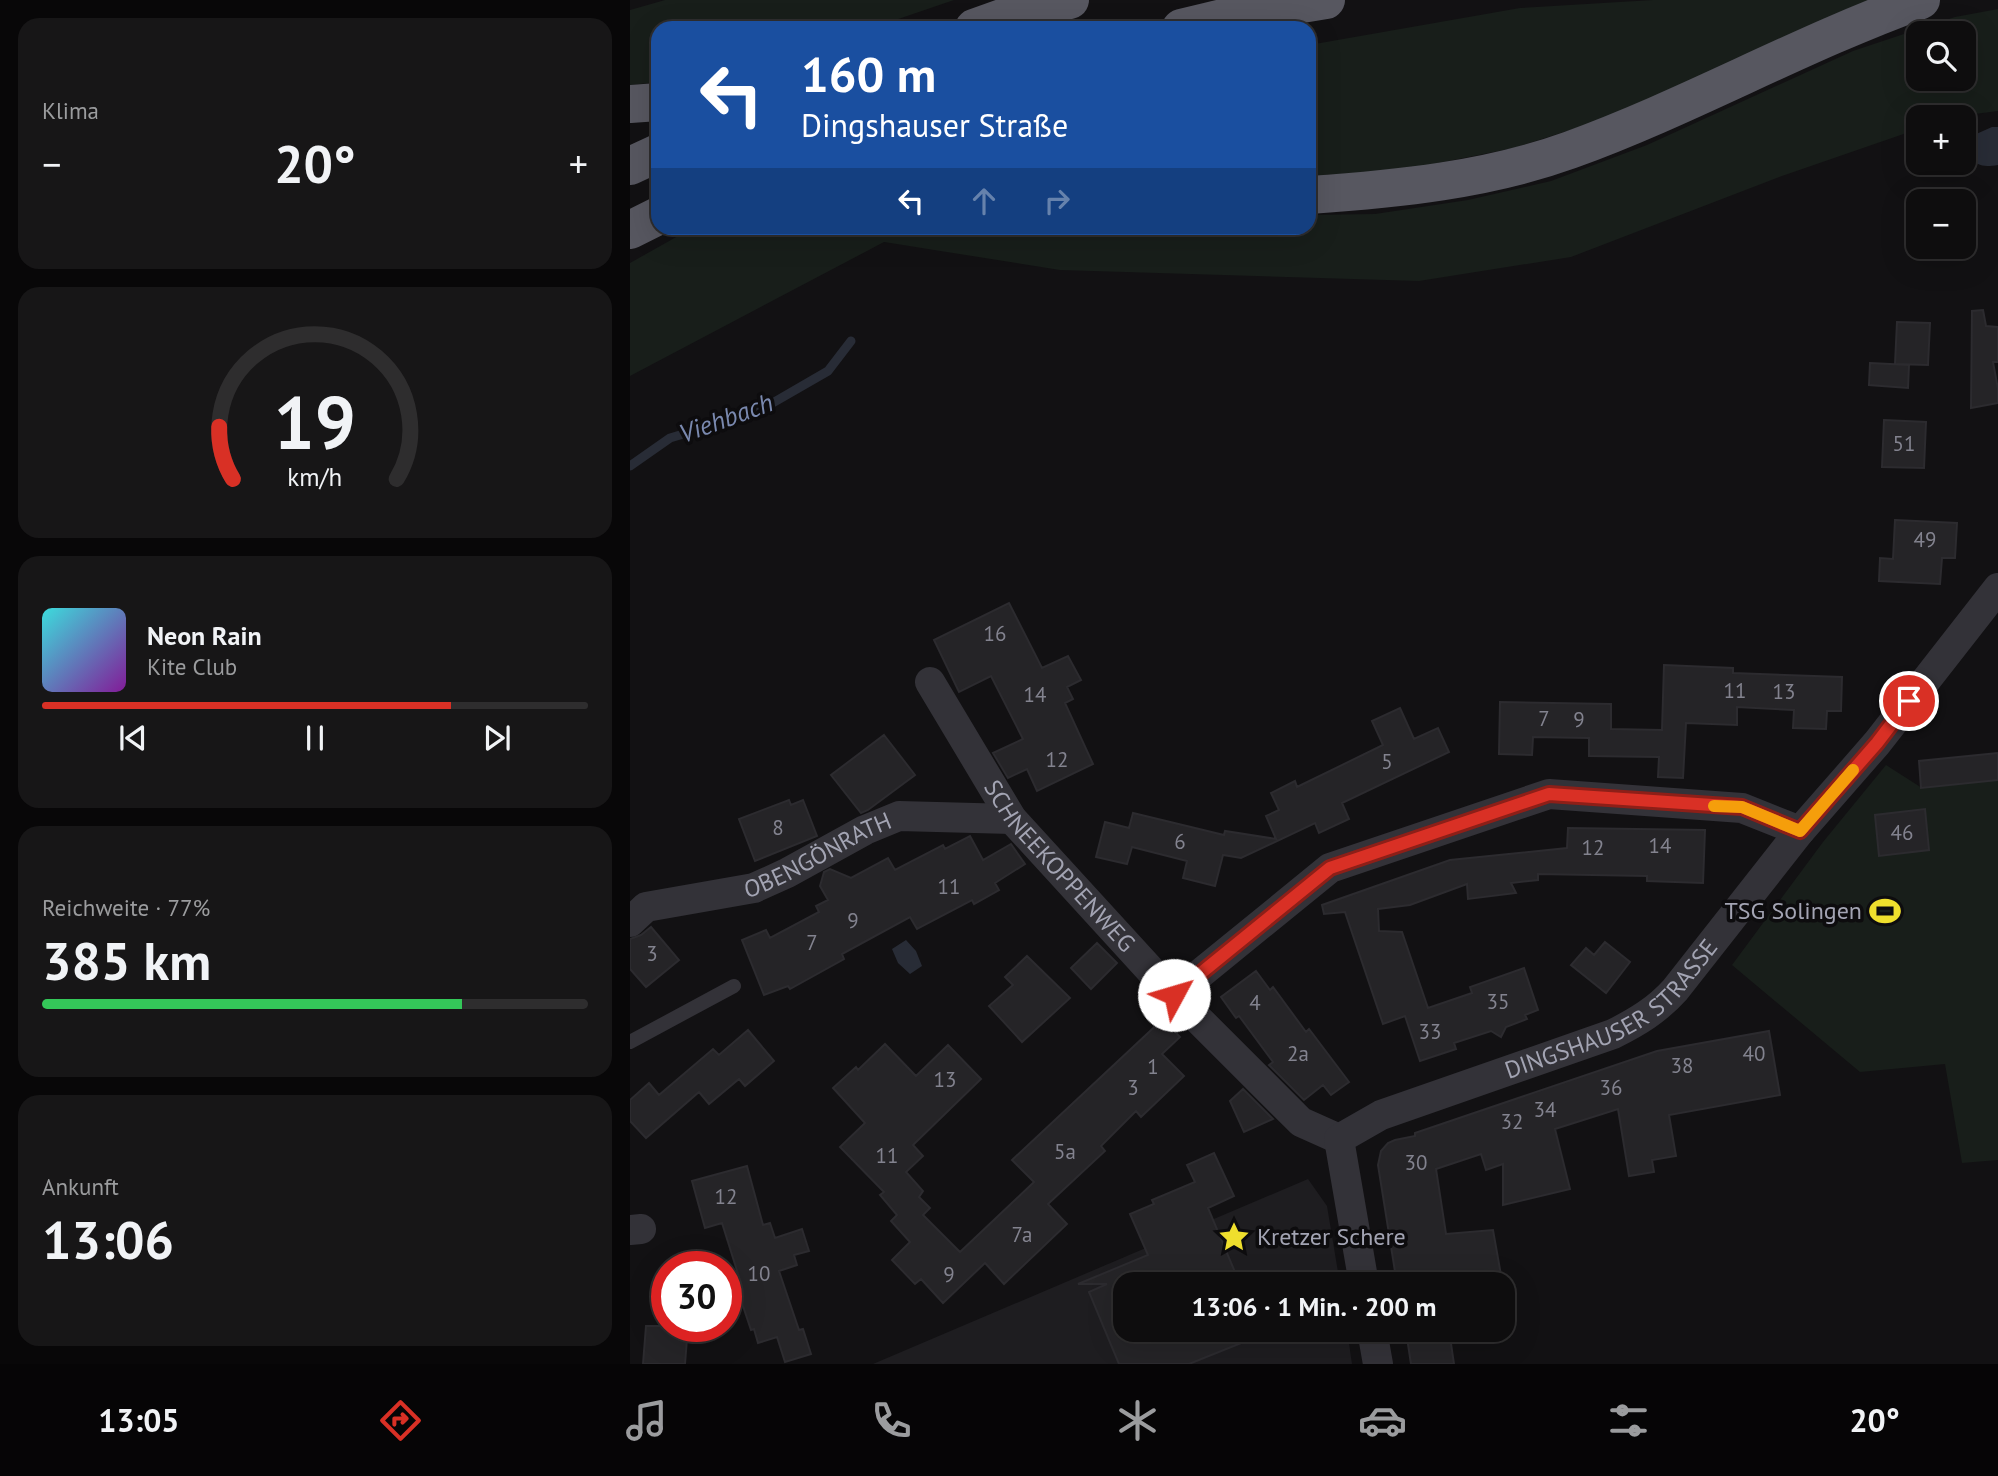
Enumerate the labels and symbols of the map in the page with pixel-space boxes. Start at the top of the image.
water label: Viehbach [674,385,777,450]
house number: 51 [1893,430,1915,457]
house number: 49 [1914,526,1936,553]
house number: 16 [984,620,1006,647]
pin [1879,671,1939,731]
house number: 11 [1724,677,1746,704]
house number: 13 [1773,678,1795,705]
house number: 14 [1024,681,1046,708]
house number: 7 [1538,705,1550,732]
house number: 9 [1573,706,1585,733]
house number: 12 [1046,746,1068,773]
house number: 5 [1381,748,1393,775]
street label: SCHNEEKOPPENWEG [977,774,1142,958]
street label: OBENGÖNRATH [742,805,896,904]
house number: 8 [772,814,784,841]
house number: 46 [1891,819,1913,846]
house number: 6 [1174,828,1186,855]
house number: 14 [1649,832,1671,859]
house number: 12 [1582,834,1604,861]
house number: 11 [938,873,960,900]
sports icon: TSG Solingen [1868,894,1902,928]
place label: TSG Solingen [1724,895,1862,926]
house number: 9 [847,907,859,934]
house number: 7 [806,929,818,956]
street label: DINGSHAUSER STRASSE [1501,932,1724,1086]
house number: 3 [646,940,658,967]
position arrow [1137,958,1211,1032]
house number: 35 [1487,988,1509,1015]
house number: 4 [1249,989,1261,1016]
house number: 33 [1419,1018,1441,1045]
house number: 2a [1287,1040,1309,1067]
house number: 40 [1743,1040,1765,1067]
house number: 38 [1671,1052,1693,1079]
house number: 1 [1147,1053,1159,1080]
house number: 13 [934,1066,956,1093]
house number: 3 [1127,1074,1139,1101]
house number: 36 [1600,1074,1622,1101]
house number: 34 [1534,1096,1556,1123]
house number: 32 [1501,1108,1523,1135]
house number: 5a [1054,1138,1076,1165]
house number: 11 [876,1142,898,1169]
house number: 30 [1405,1149,1427,1176]
house number: 12 [715,1183,737,1210]
place icon: Kretzer Schere [1217,1220,1251,1254]
house number: 7a [1012,1221,1032,1248]
place label: Kretzer Schere [1257,1221,1406,1252]
speed limit sign: 30 [651,1251,742,1342]
house number: 10 [748,1260,770,1287]
house number: 9 [943,1261,955,1288]

